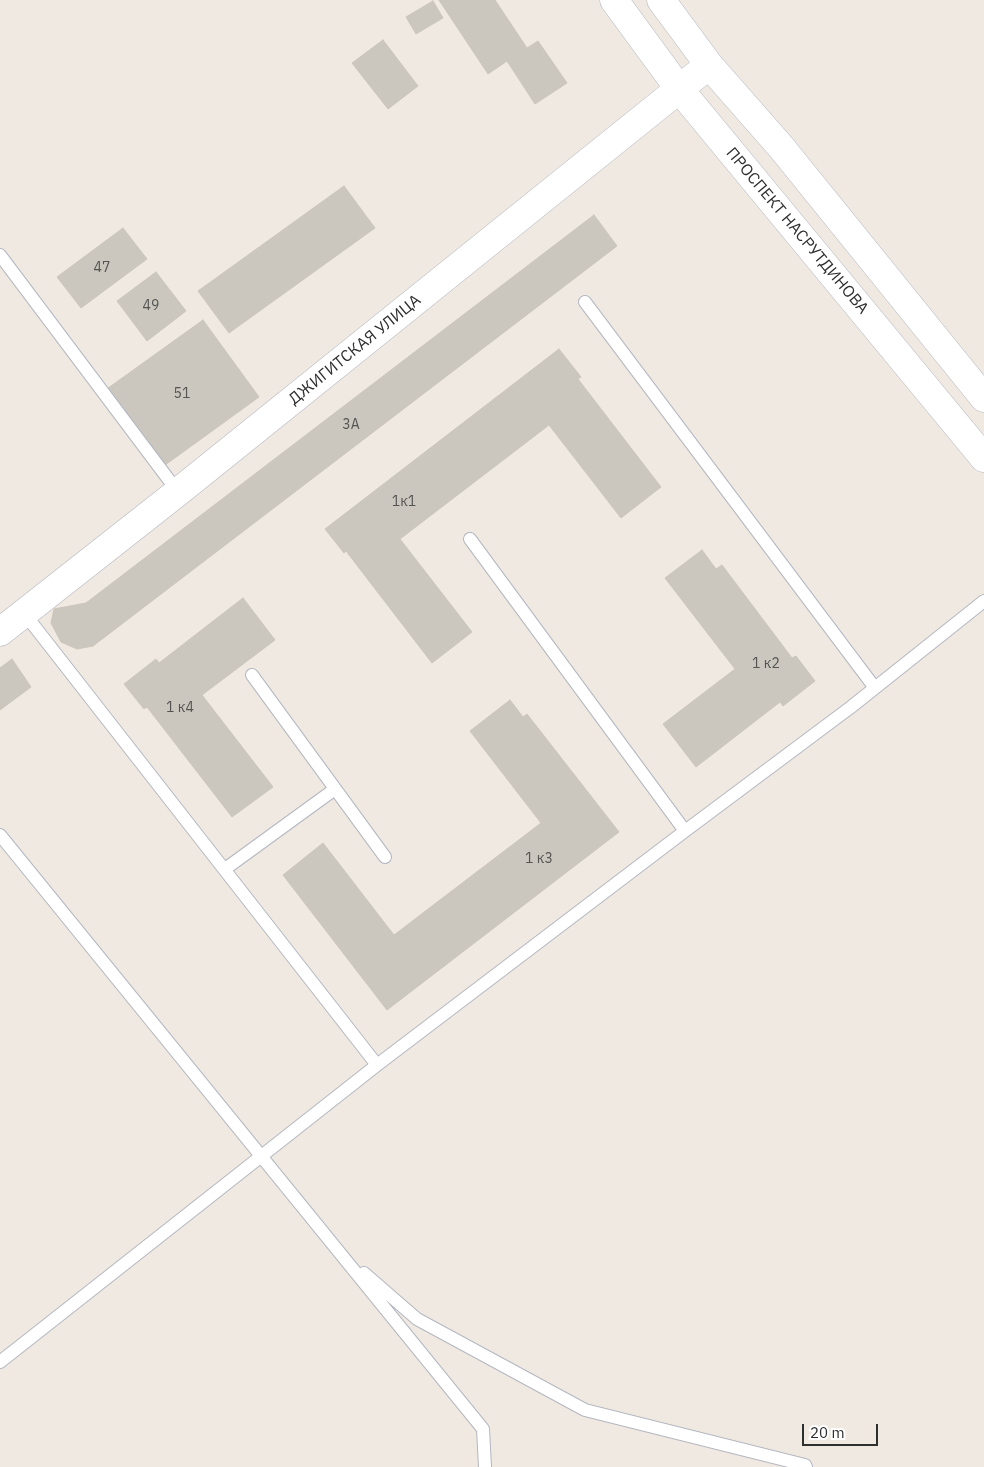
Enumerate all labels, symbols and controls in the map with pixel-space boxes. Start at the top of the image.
street label: ПРОСПЕКТ НАСРУТДИНОВА [722,144,872,318]
house number: 47 [94,260,110,276]
street label: ДЖИГИТСКАЯ УЛИЦА [285,291,425,409]
house number: 49 [143,298,159,314]
house number: 51 [174,386,190,402]
house number: 3А [342,417,360,433]
house number: 1к1 [392,494,416,510]
house number: 1 к2 [752,656,780,672]
house number: 1 к4 [166,700,194,716]
house number: 1 к3 [525,851,553,867]
scale bar [804,1414,880,1446]
text: 20 m [810,1423,845,1442]

